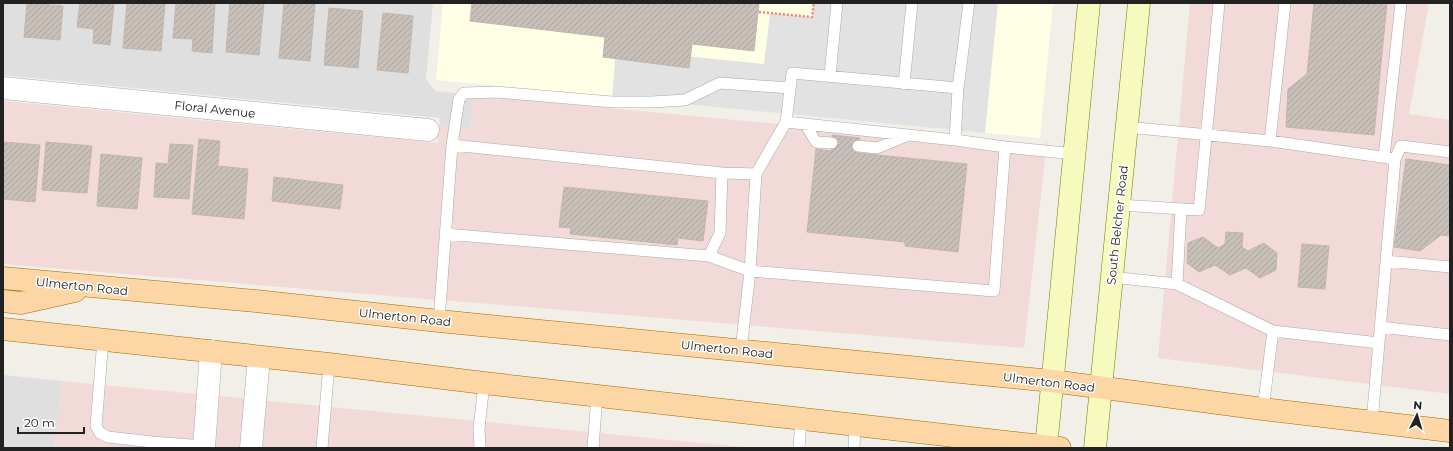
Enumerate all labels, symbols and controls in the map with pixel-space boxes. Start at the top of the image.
street label: Floral Avenue [174,97,256,121]
street label: South Belcher Road [1103,165,1131,285]
street label: Ulmerton Road [35,274,129,298]
street label: Ulmerton Road [358,305,452,329]
street label: Ulmerton Road [680,337,774,361]
street label: Ulmerton Road [1002,369,1096,395]
north arrow [1397,395,1437,435]
text: N [1413,398,1423,412]
scale bar [18,409,84,435]
text: 20 m [24,415,55,430]

